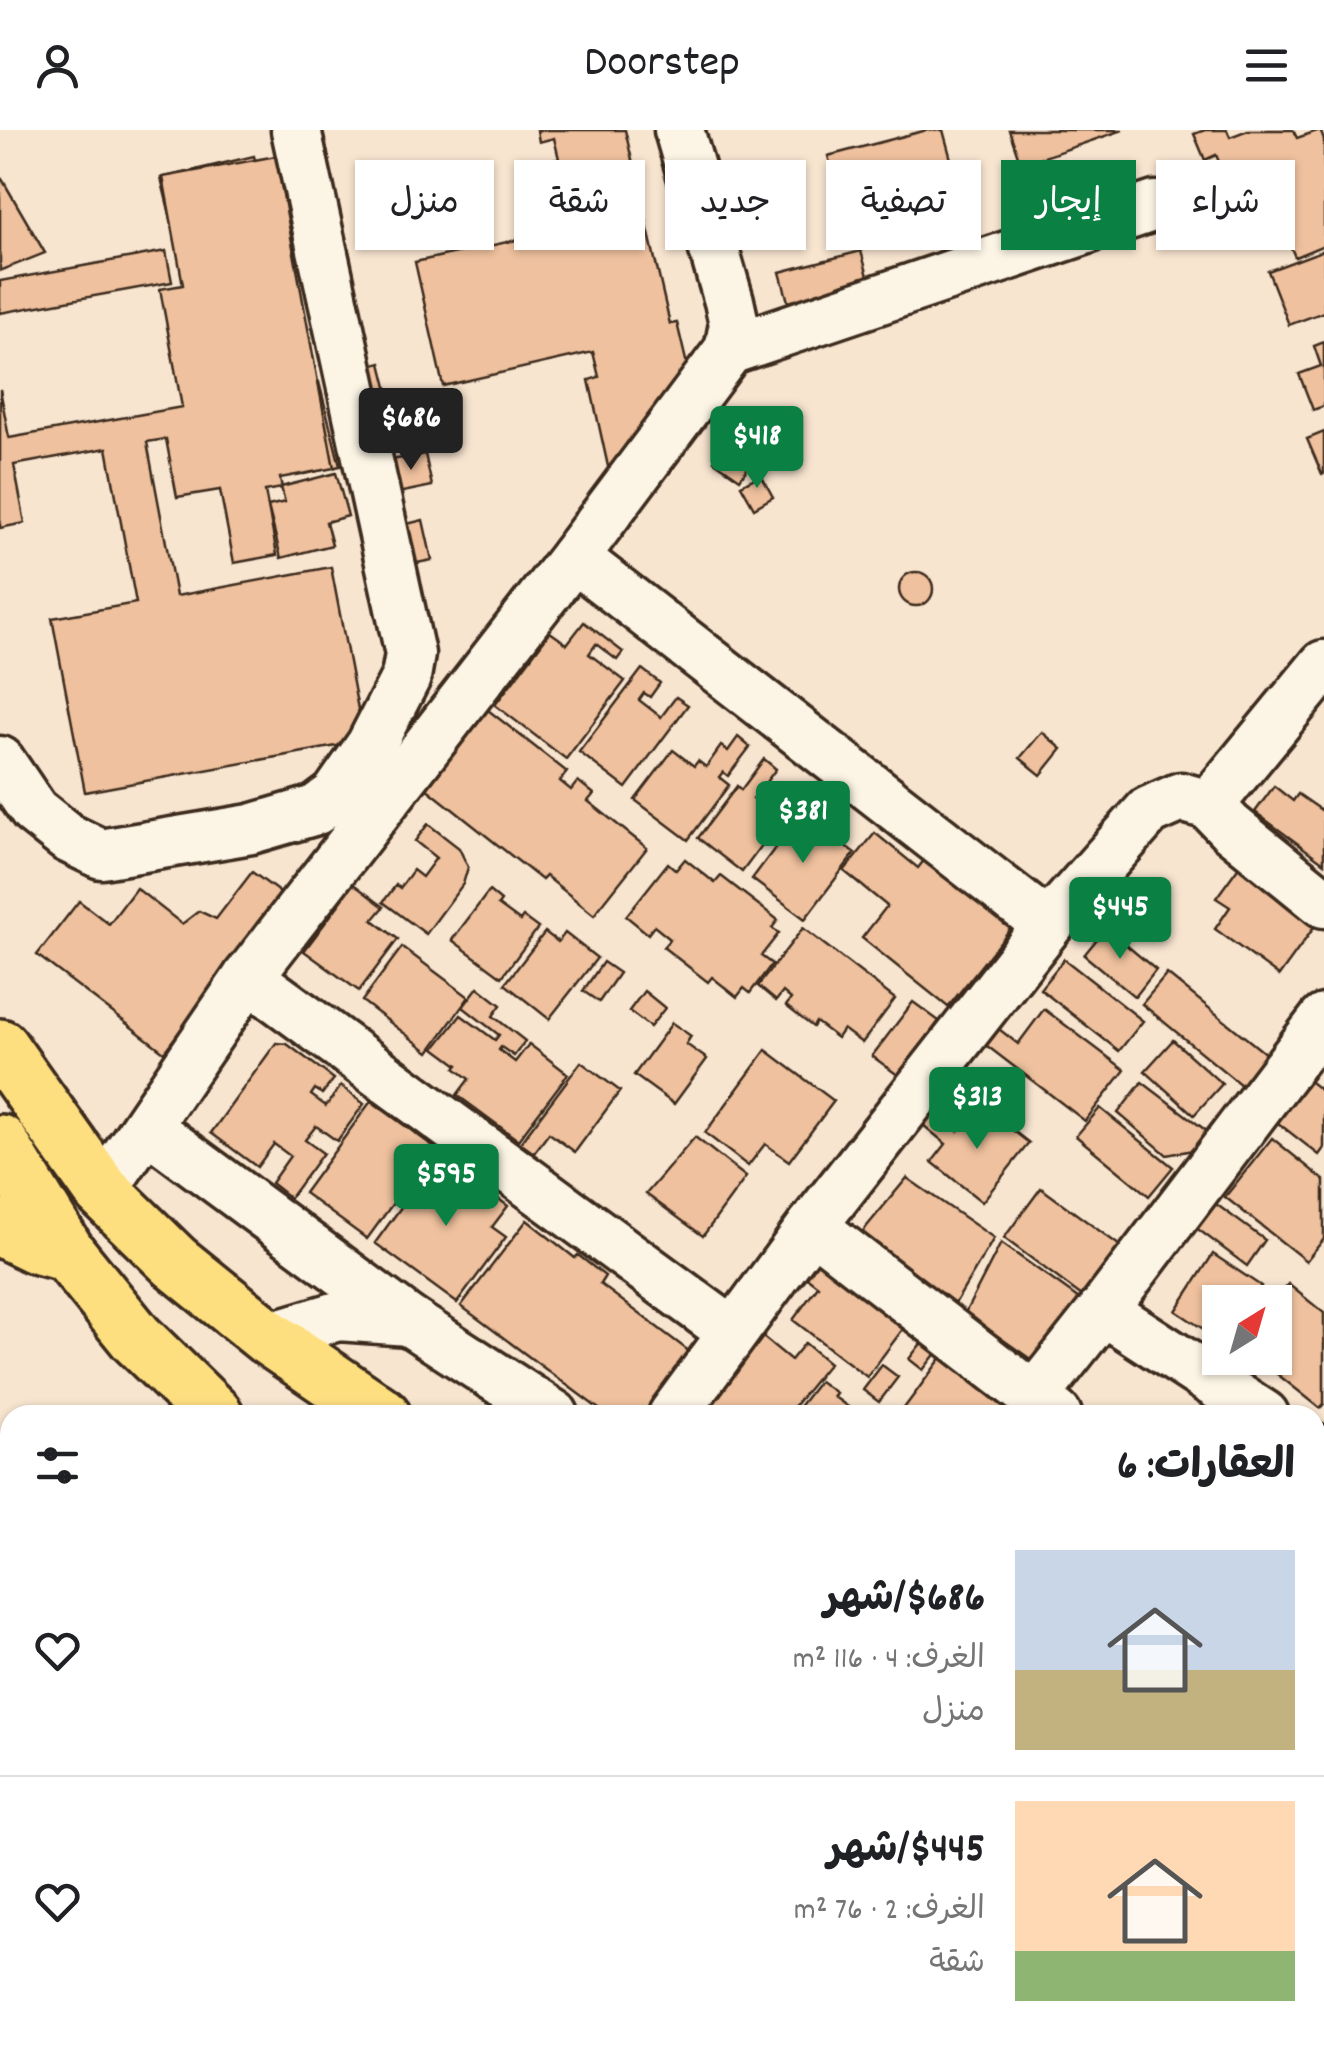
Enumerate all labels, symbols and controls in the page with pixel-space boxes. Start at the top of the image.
text: Doorstep [584,33,740,97]
icon: person [30,38,85,93]
icon: menu [1239,38,1294,93]
chip: منزل [355,160,494,250]
chip: شقة [514,160,645,250]
chip: جديد [665,160,806,250]
chip: تصفية [826,160,981,250]
chip: إيجار [1001,160,1136,250]
chip: شراء [1156,160,1295,250]
pin: $686 [352,388,470,473]
text: $686 [381,397,441,443]
pin: $418 [698,406,816,491]
text: $418 [732,415,782,461]
pin: $381 [744,781,862,866]
text: $381 [778,790,828,836]
pin: $445 [1061,877,1179,962]
text: $445 [1091,886,1149,932]
pin: $313 [918,1067,1036,1152]
text: $313 [951,1076,1003,1122]
pin: $595 [387,1144,505,1229]
text: $595 [416,1153,476,1199]
north arrow [1202,1285,1292,1375]
map controls [1202,1285,1292,1375]
icon: filters [30,1438,85,1493]
text: العقارات: 6 [1117,1439,1295,1499]
text: $686/شهر [824,1571,985,1631]
icon: home [1095,1590,1215,1710]
icon: heart [30,1623,85,1678]
text: الغرف: 4 · 116 m² [793,1638,985,1684]
text: منزل [922,1691,985,1737]
text: $445/شهر [828,1822,985,1882]
icon: home [1095,1841,1215,1961]
icon: heart [30,1874,85,1929]
text: الغرف: 2 · 76 m² [794,1889,985,1935]
text: شقة [929,1942,985,1988]

